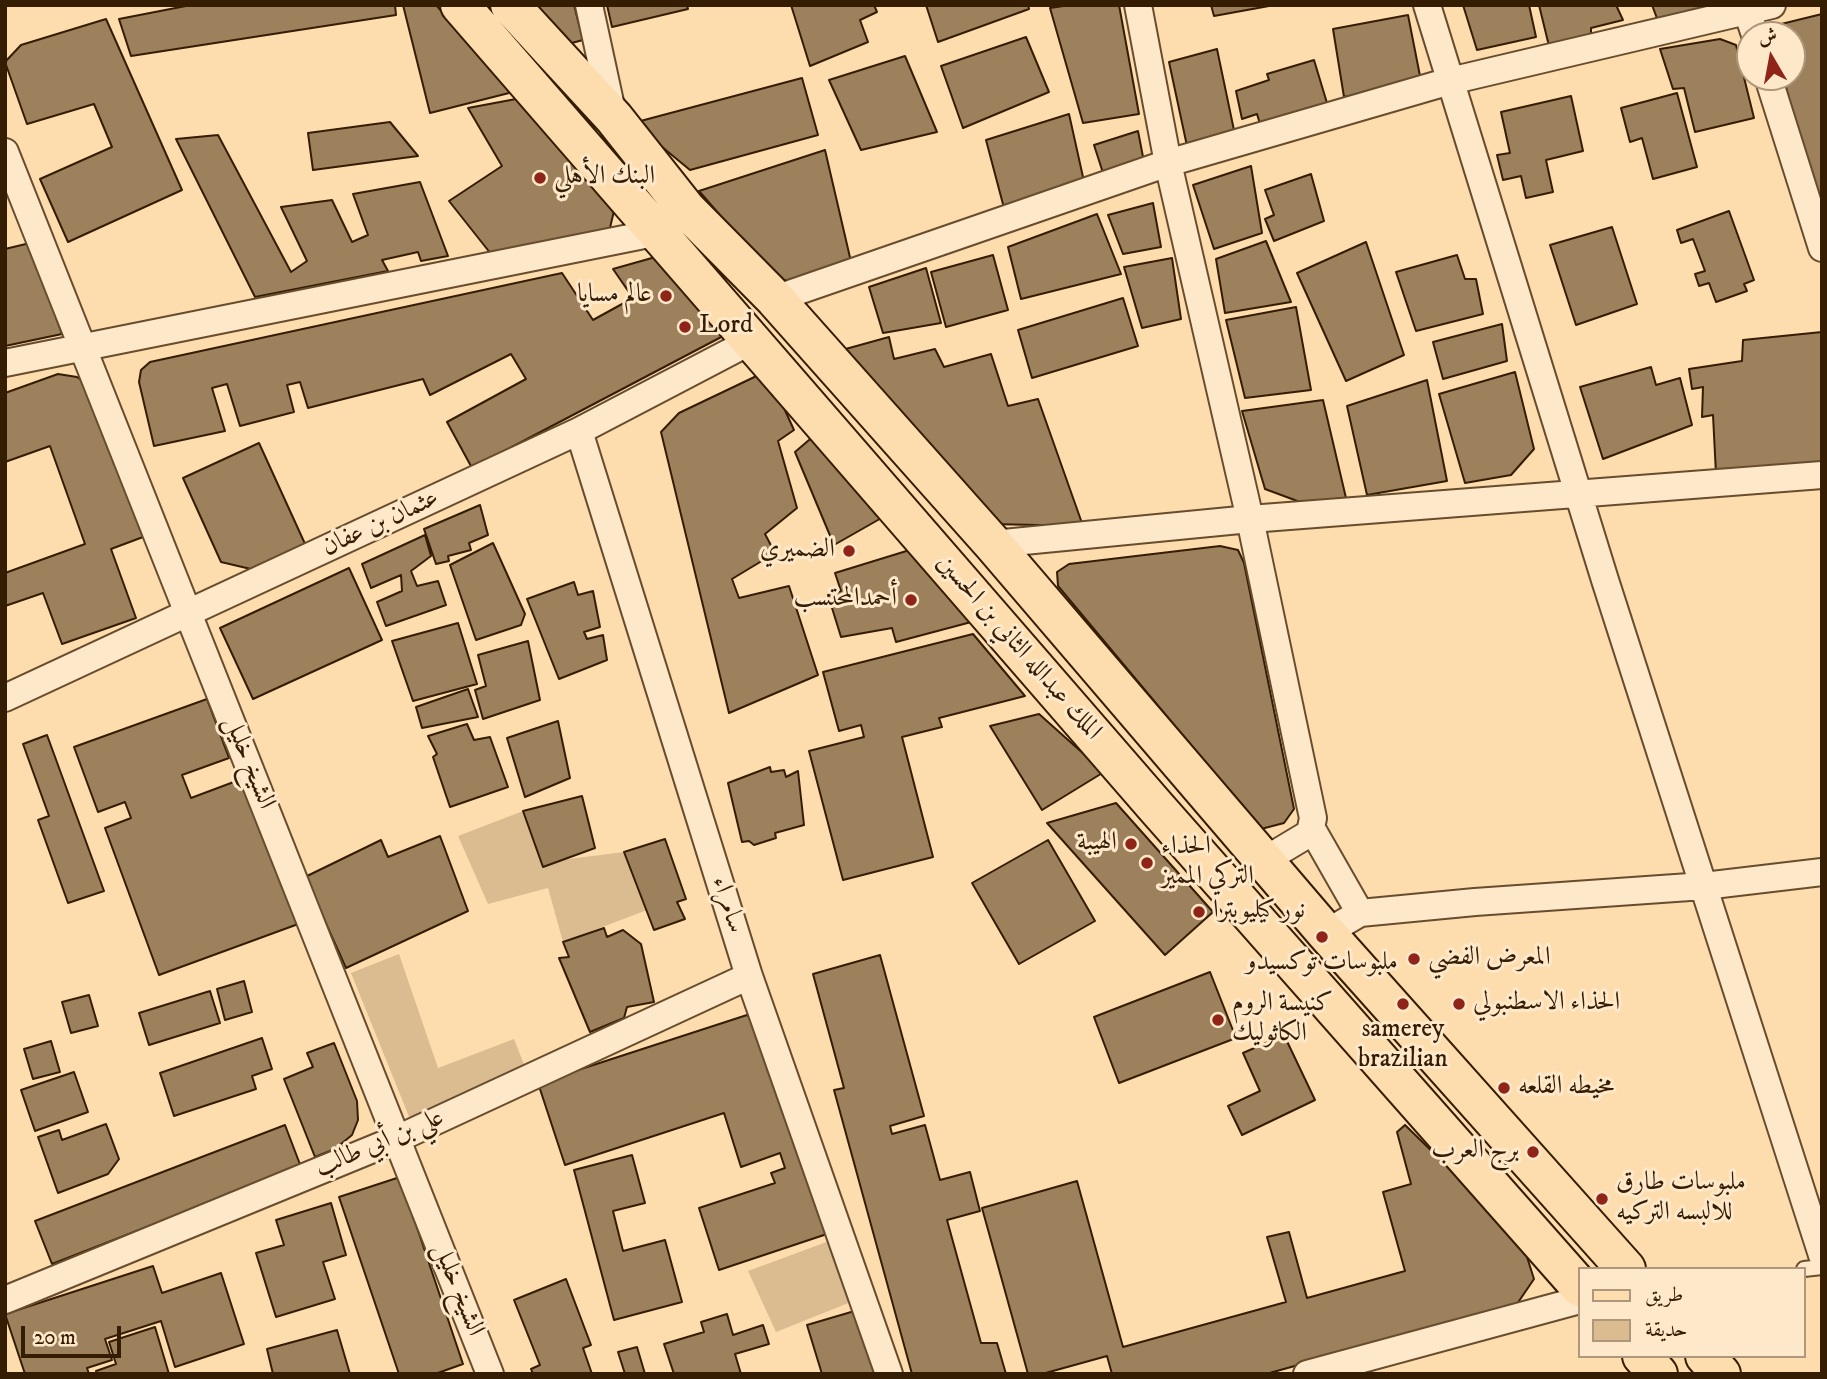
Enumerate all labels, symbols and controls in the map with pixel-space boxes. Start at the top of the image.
north arrow [1736,21,1806,91]
text: ش [1756,24,1779,50]
place label: البنك الأهلي [554,162,655,194]
marker: البنك الأهلي [532,170,548,186]
place label: عالم مسايا [577,280,652,312]
marker: عالم مسايا [658,288,674,304]
place label: Lord [699,311,753,343]
marker: Lord [677,319,693,335]
street label: عثمان بن عفان [318,483,444,565]
place label: الضميري [760,535,835,567]
marker: الضميري [841,543,857,559]
street label: الملك عبدالله الثاني بن الحسين [929,548,1107,748]
place label: أحمدالمحتسب [794,584,897,616]
marker: أحمدالمحتسب [903,592,919,608]
street label: الشيخ خليل [215,712,281,814]
place label: الهيبة [1077,828,1117,860]
place label: الحذاء التركي المميز [1161,832,1254,894]
marker: الهيبة [1123,836,1139,852]
marker: الحذاء التركي المميز [1139,855,1155,871]
street label: سامراء [703,873,751,937]
place label: نور كيليوبترا [1213,896,1305,928]
marker: نور كيليوبترا [1191,904,1207,920]
marker: ملبوسات توكسيدو [1314,929,1330,945]
place label: المعرض الفضي [1428,943,1551,975]
place label: ملبوسات توكسيدو [1246,948,1398,980]
marker: المعرض الفضي [1406,951,1422,967]
place label: الحذاء الاسطنبولي [1473,988,1620,1020]
place label: كنيسة الروم الكاثوليك [1232,989,1333,1050]
marker: samerey brazilian [1395,996,1411,1012]
marker: الحذاء الاسطنبولي [1451,996,1467,1012]
marker: كنيسة الروم الكاثوليك [1210,1012,1226,1028]
place label: samerey brazilian [1358,1015,1448,1076]
place label: مخيطه القلعه [1518,1072,1614,1104]
marker: مخيطه القلعه [1496,1080,1512,1096]
street label: علي بن أبي طالب [311,1103,449,1185]
place label: برج العرب [1431,1136,1519,1168]
marker: برج العرب [1525,1144,1541,1160]
place label: ملبوسات طارق للالبسه التركيه [1616,1168,1746,1230]
marker: ملبوسات طارق للالبسه التركيه [1594,1191,1610,1207]
street label: الشيخ خليل [424,1239,490,1341]
legend [1578,1267,1806,1358]
text: طريق [1645,1282,1683,1308]
scale bar [24,1312,124,1356]
text: حديقة [1645,1317,1688,1343]
text: 20 m [34,1325,76,1351]

